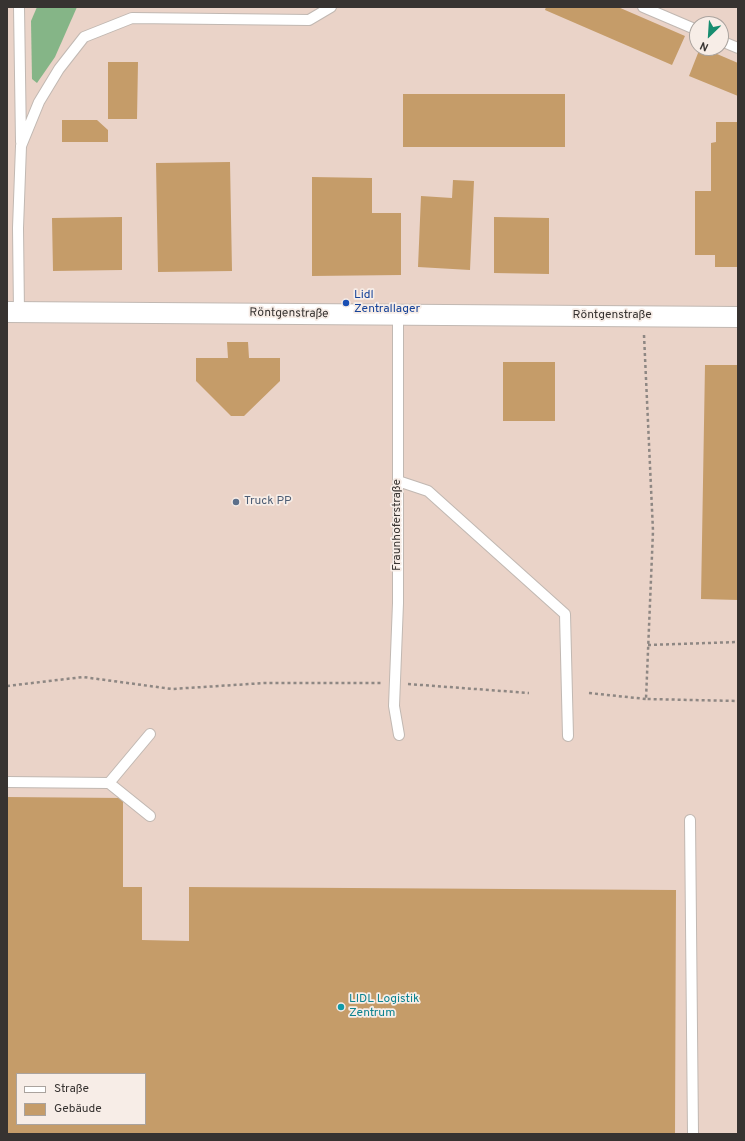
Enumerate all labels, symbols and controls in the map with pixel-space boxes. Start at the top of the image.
north arrow [689,16,729,56]
text: N [698,38,711,54]
place label: Lidl Zentrallager [354,289,420,317]
marker: Lidl Zentrallager [341,298,351,308]
street label: Röntgenstraße [249,306,329,322]
street label: Röntgenstraße [572,309,652,323]
street label: Fraunhoferstraße [391,479,405,571]
place label: Truck PP [244,495,292,509]
marker: Truck PP [231,497,241,507]
place label: LIDL Logistik Zentrum [349,993,419,1021]
marker: LIDL Logistik Zentrum [336,1002,346,1012]
legend [16,1073,146,1125]
text: Straße [54,1081,89,1097]
text: Gebäude [54,1101,102,1117]

